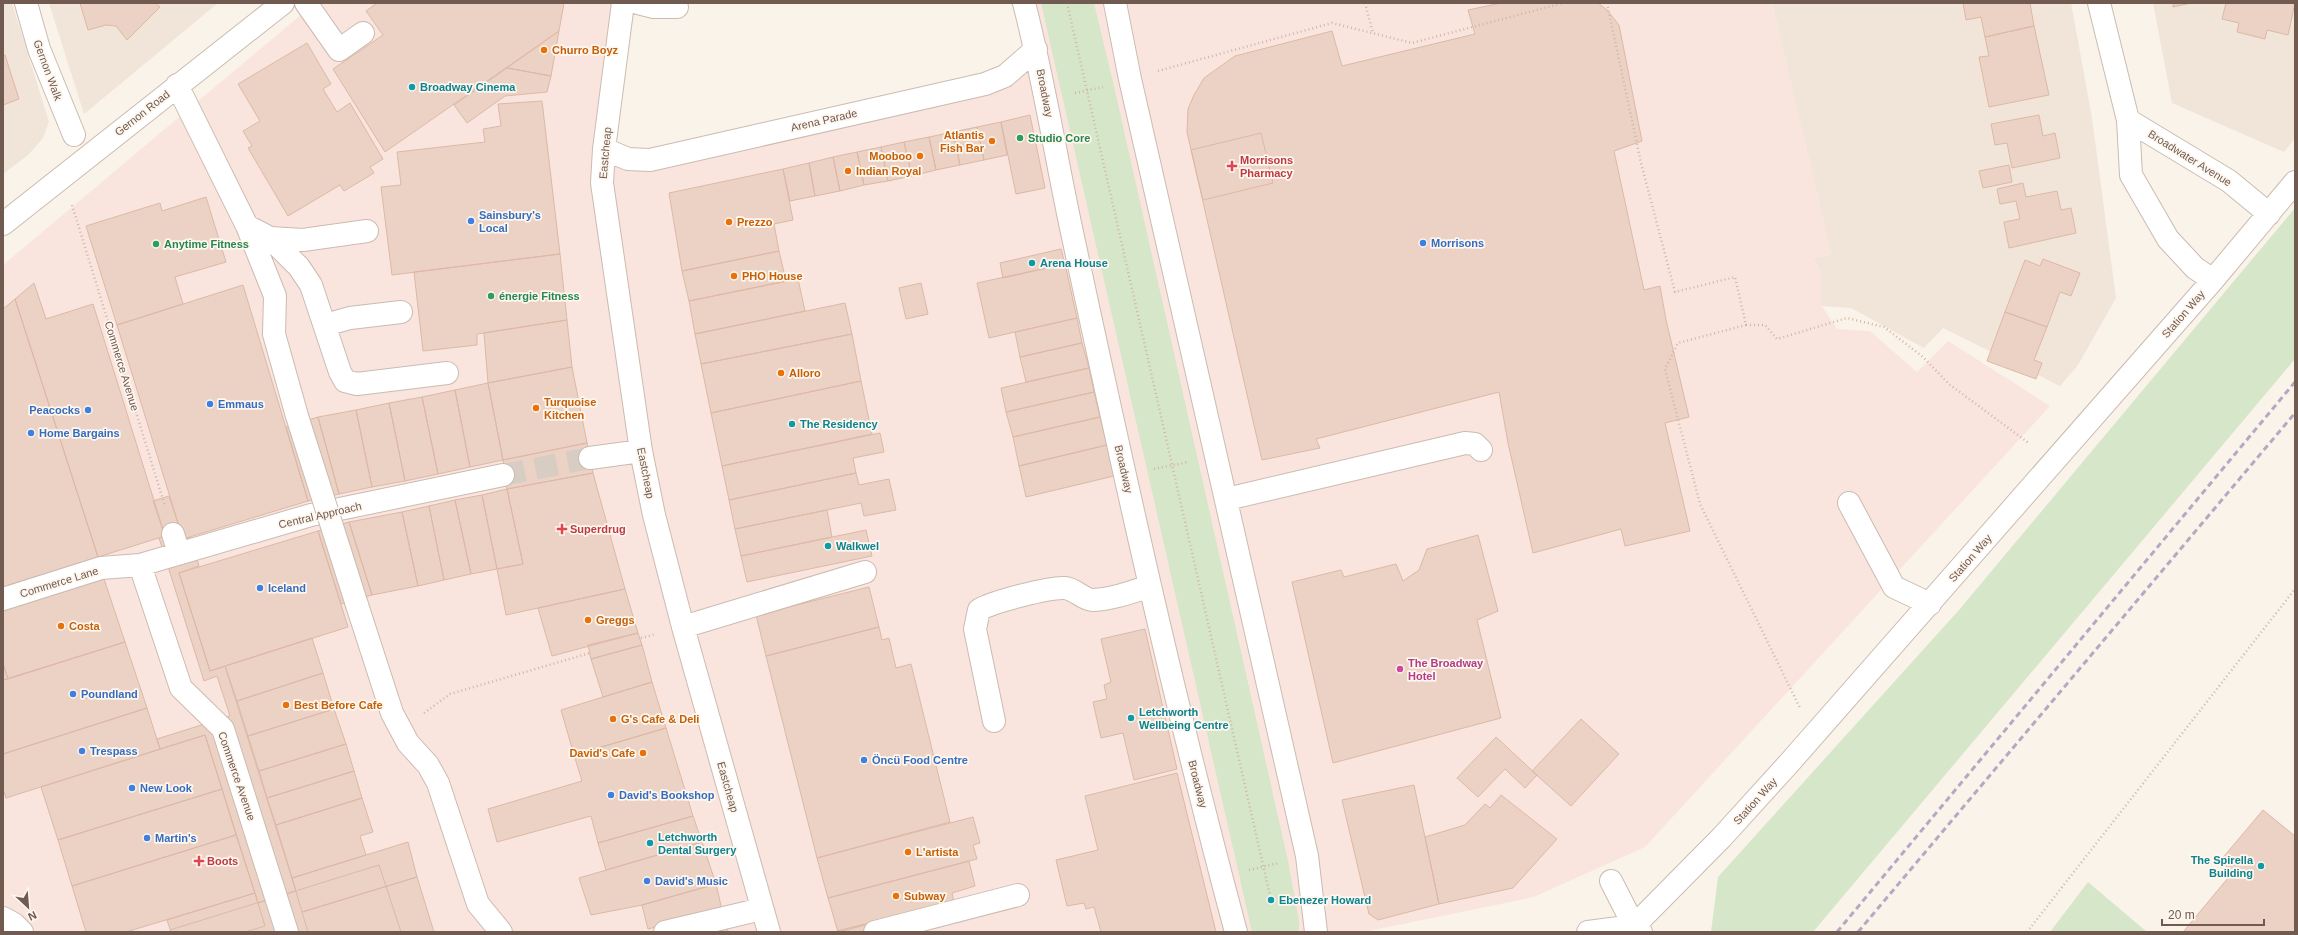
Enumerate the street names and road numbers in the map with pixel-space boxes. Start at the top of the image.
street label: Gernon Walk [31,38,65,102]
street label: Broadway [1034,68,1056,119]
street label: Gernon Road [112,88,172,138]
street label: Arena Parade [790,107,858,133]
street label: Eastcheap [597,127,613,179]
street label: Broadwater Avenue [2146,128,2234,188]
street label: Station Way [2159,287,2207,340]
street label: Commerce Avenue [103,320,141,412]
street label: Broadway [1113,444,1135,495]
street label: Eastcheap [635,446,657,500]
street label: Central Approach [277,500,363,530]
street label: Station Way [1946,531,1994,584]
street label: Commerce Lane [18,564,100,600]
street label: Commerce Avenue [216,730,258,822]
street label: Broadway [1186,759,1210,810]
street label: Eastcheap [715,760,741,814]
street label: Station Way [1731,775,1779,827]

